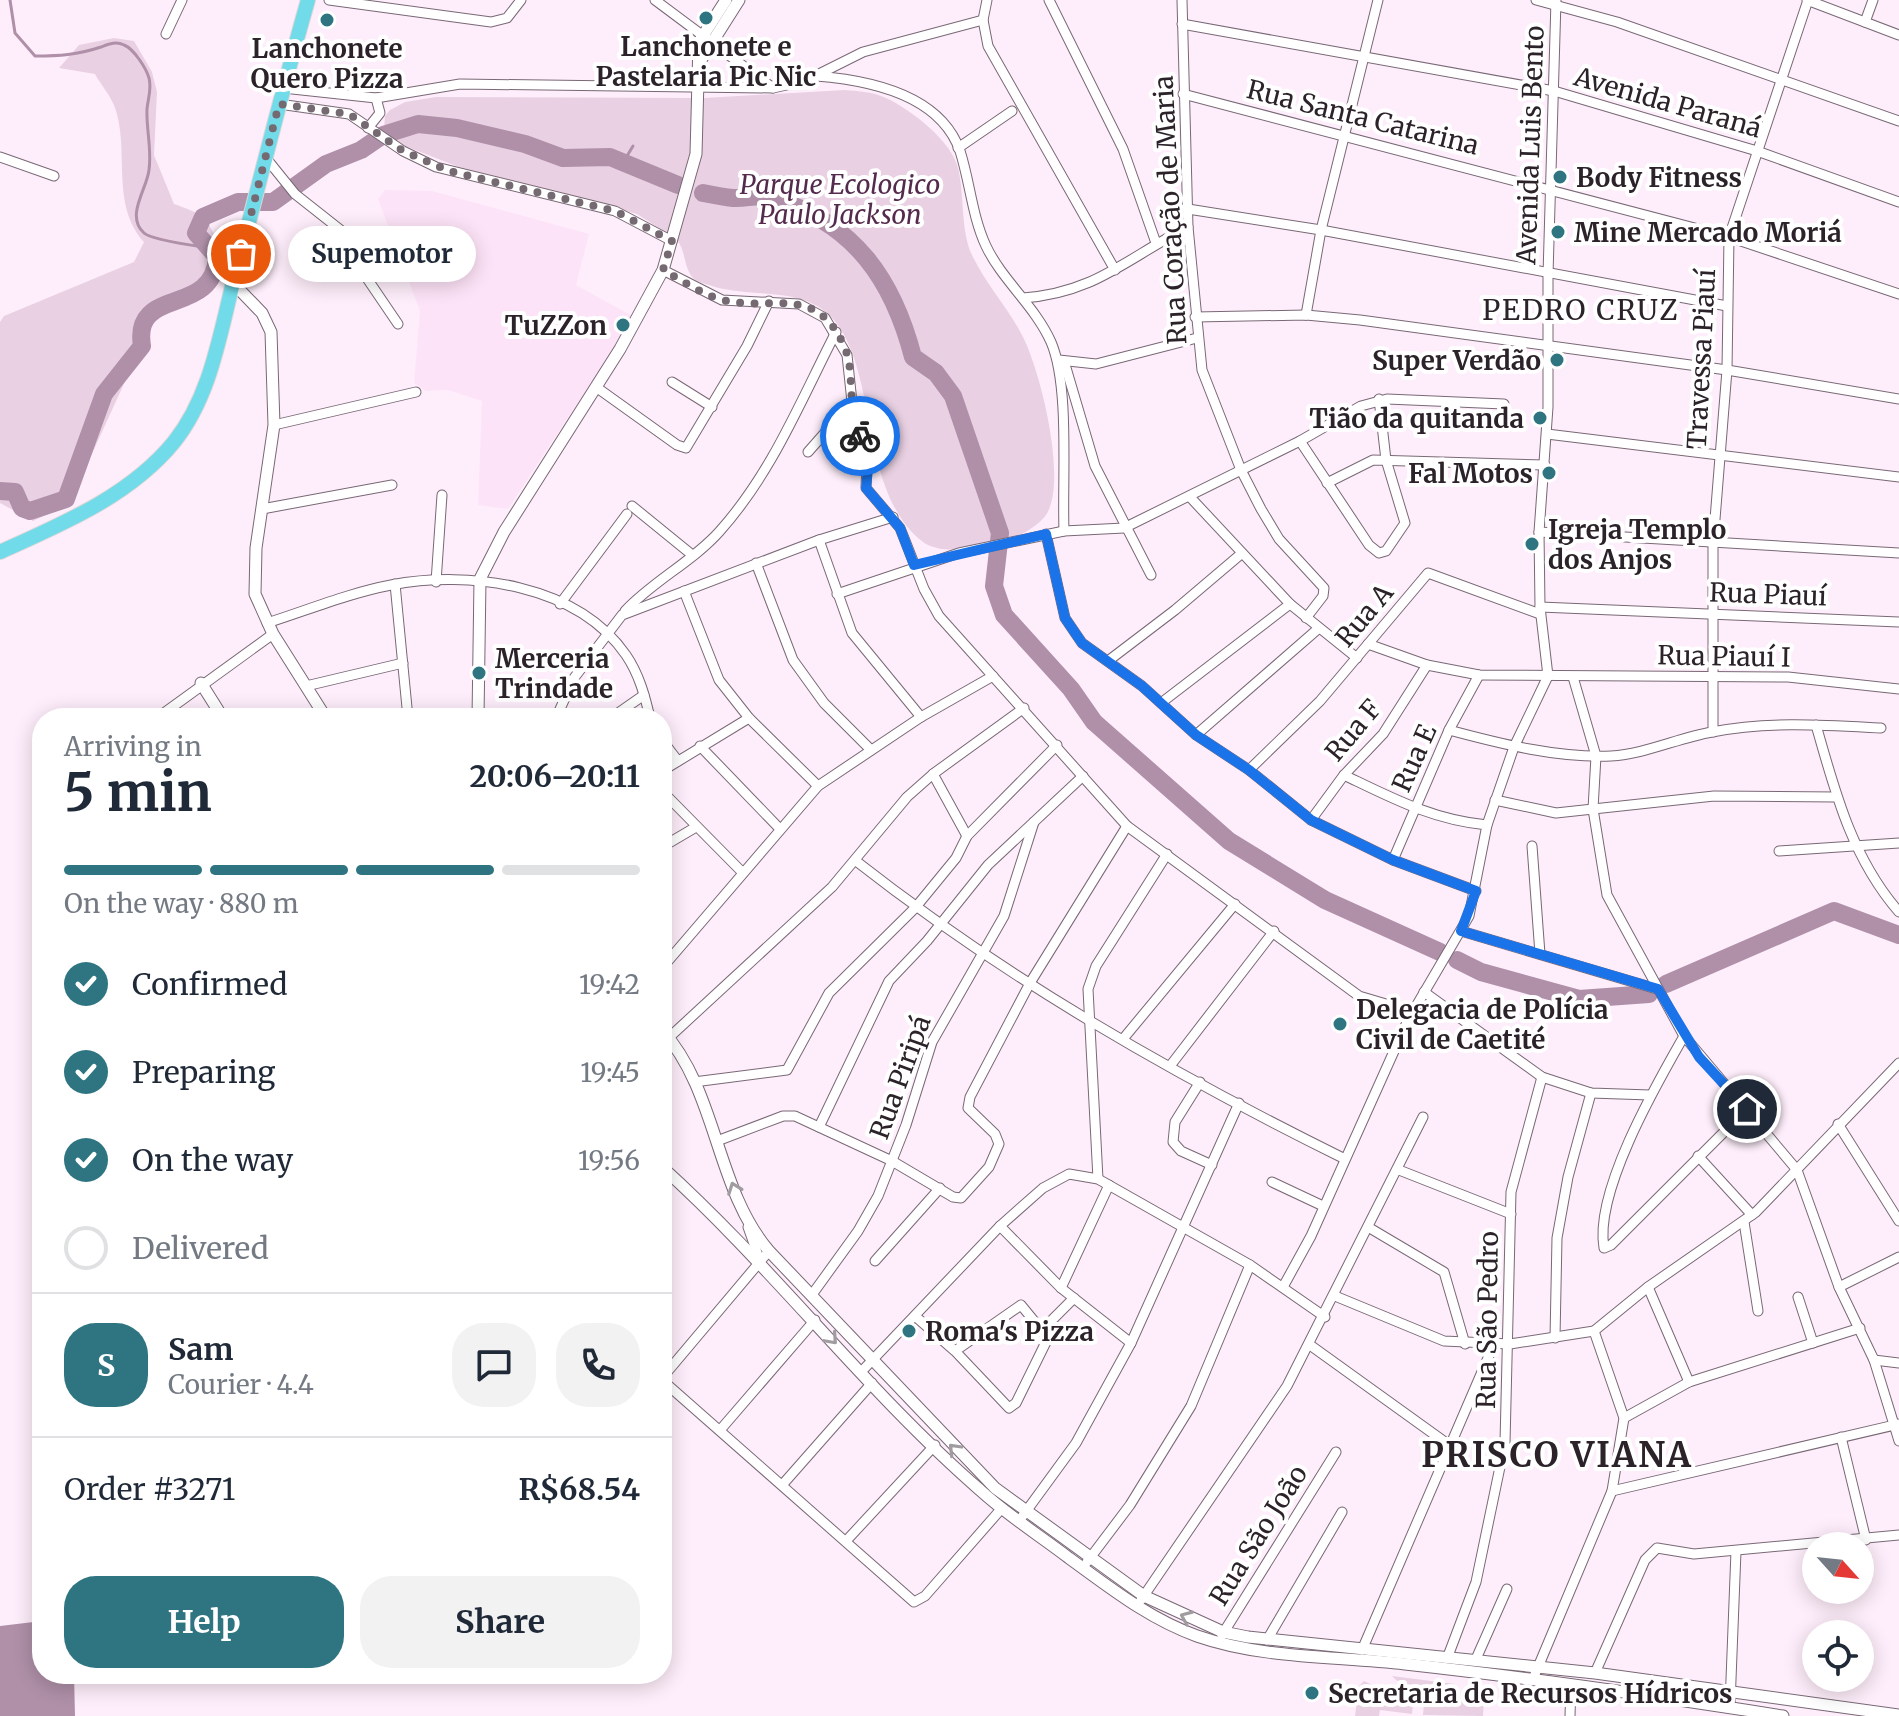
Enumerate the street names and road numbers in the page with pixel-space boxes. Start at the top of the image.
street label: Avenida Luis Bento [1509,25,1551,266]
street label: Avenida Paraná [1570,59,1765,144]
street label: Rua Santa Catarina [1244,72,1482,162]
street label: Rua Coração de Maria [1146,75,1194,345]
street label: Travessa Piauí [1680,267,1722,450]
street label: Rua Piauí [1709,575,1828,613]
street label: Rua A [1328,576,1400,653]
street label: Rua Piauí I [1657,638,1791,674]
street label: Rua F [1318,693,1388,767]
street label: Rua E [1385,719,1444,797]
street label: Rua Piripá [862,1011,938,1143]
street label: Rua São Pedro [1469,1231,1505,1409]
street label: Rua São João [1202,1459,1314,1611]

